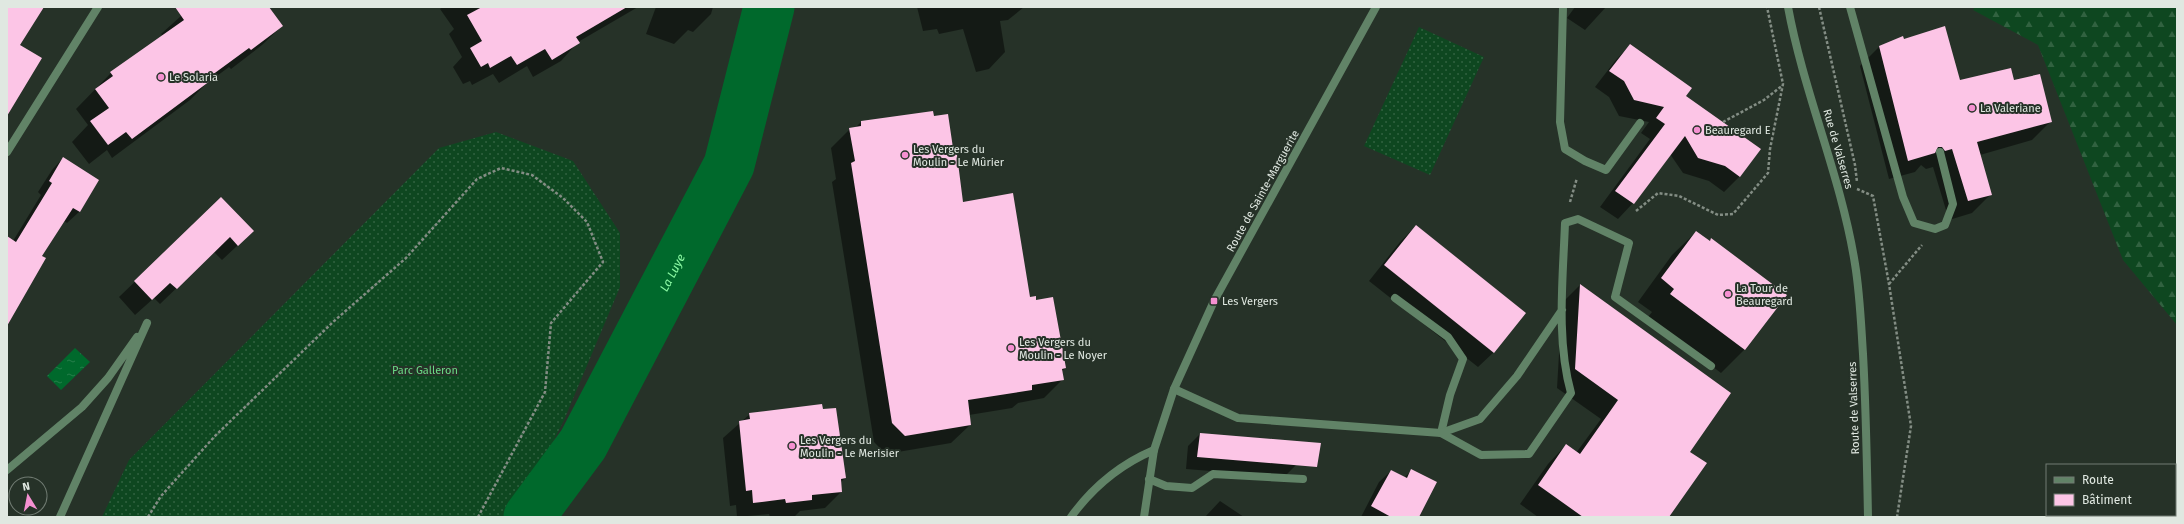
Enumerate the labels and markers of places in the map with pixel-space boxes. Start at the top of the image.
place label: Le Solaria [169,71,218,84]
marker: Le Solaria [156,72,166,82]
place label: La Valeriane [1980,102,2041,115]
marker: La Valeriane [1967,103,1977,113]
place label: Beauregard E [1705,124,1771,137]
marker: Beauregard E [1692,125,1702,135]
place label: Les Vergers du Moulin - Le Mûrier [913,143,1005,169]
marker: Les Vergers du Moulin - Le Mûrier [900,150,910,160]
place label: La Tour de Beauregard [1736,282,1793,308]
marker: La Tour de Beauregard [1723,289,1733,299]
place label: Les Vergers [1222,295,1278,308]
marker: Les Vergers [1209,296,1219,306]
place label: Les Vergers du Moulin - Le Noyer [1019,336,1108,362]
marker: Les Vergers du Moulin - Le Noyer [1006,343,1016,353]
place label: Les Vergers du Moulin - Le Merisier [800,434,900,460]
marker: Les Vergers du Moulin - Le Merisier [787,441,797,451]

